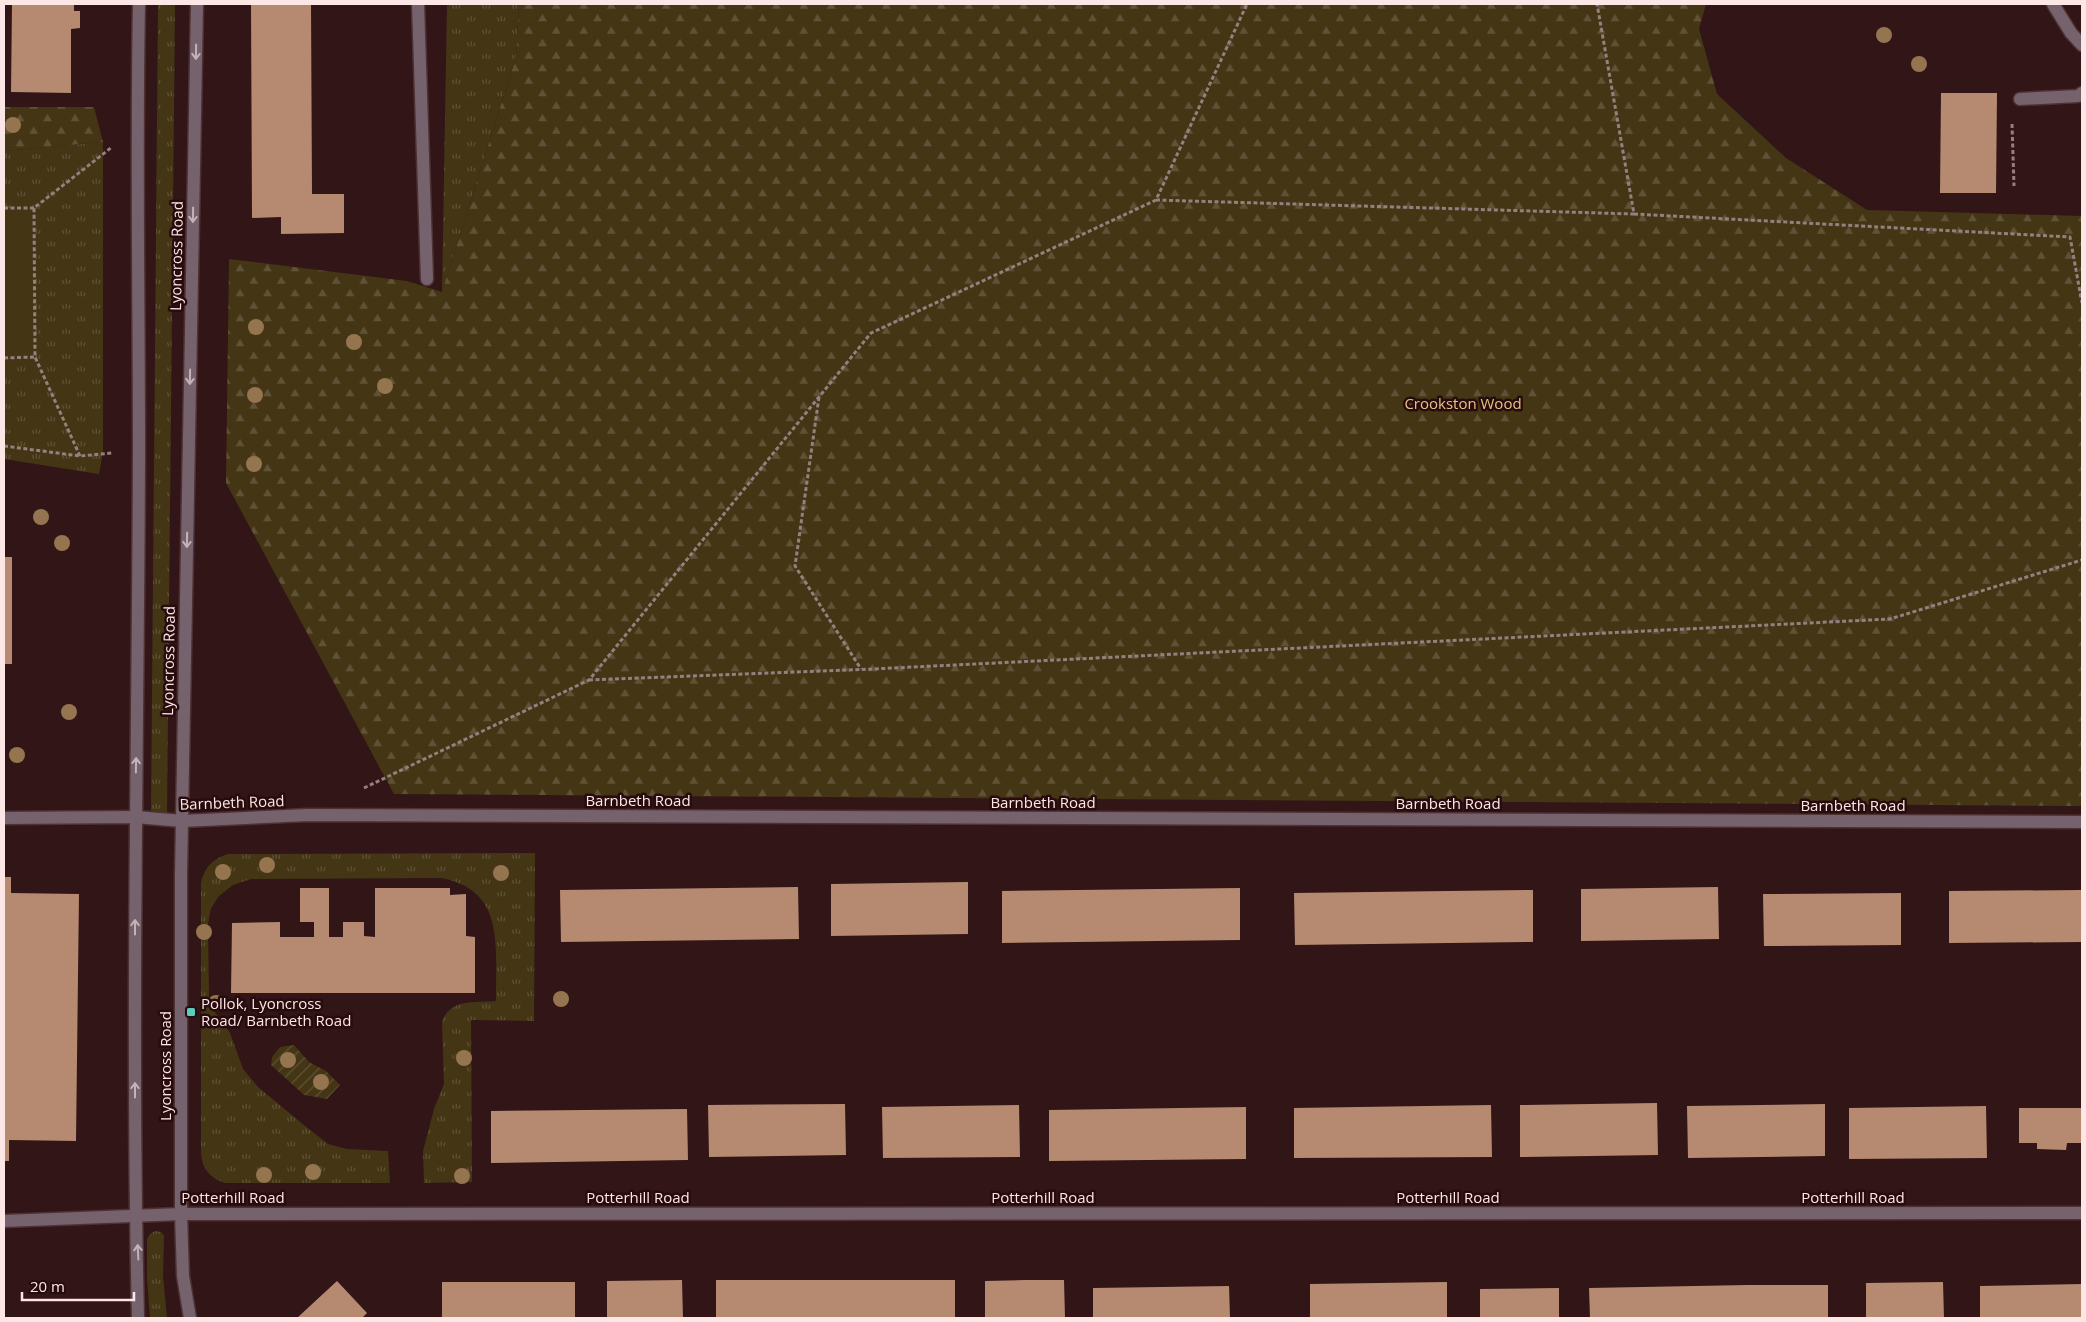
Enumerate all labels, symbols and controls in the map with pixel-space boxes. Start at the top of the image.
one-way arrow [191,44,201,60]
street label: Lyoncross Road [165,201,187,311]
one-way arrow [188,206,198,223]
one-way arrow [185,369,195,385]
park label: Crookston Wood [1404,393,1522,413]
one-way arrow [182,532,192,548]
street label: Lyoncross Road [157,606,179,716]
one-way arrow [131,757,141,773]
street label: Barnbeth Road [179,790,285,814]
street label: Barnbeth Road [585,790,691,810]
street label: Barnbeth Road [990,792,1096,812]
street label: Barnbeth Road [1395,793,1501,813]
street label: Barnbeth Road [1800,795,1906,815]
one-way arrow [130,919,140,936]
place label: Pollok, Lyoncross Road/ Barnbeth Road [201,993,351,1030]
marker: Pollok, Lyoncross Road/ Barnbeth Road [185,1006,197,1018]
street label: Lyoncross Road [155,1011,175,1121]
one-way arrow [130,1082,140,1098]
street label: Potterhill Road [181,1187,285,1207]
street label: Potterhill Road [586,1187,690,1207]
street label: Potterhill Road [991,1187,1095,1207]
street label: Potterhill Road [1396,1187,1500,1207]
street label: Potterhill Road [1801,1187,1905,1207]
one-way arrow [133,1244,142,1260]
scale bar [22,1270,135,1302]
text: 20 m [30,1276,65,1296]

